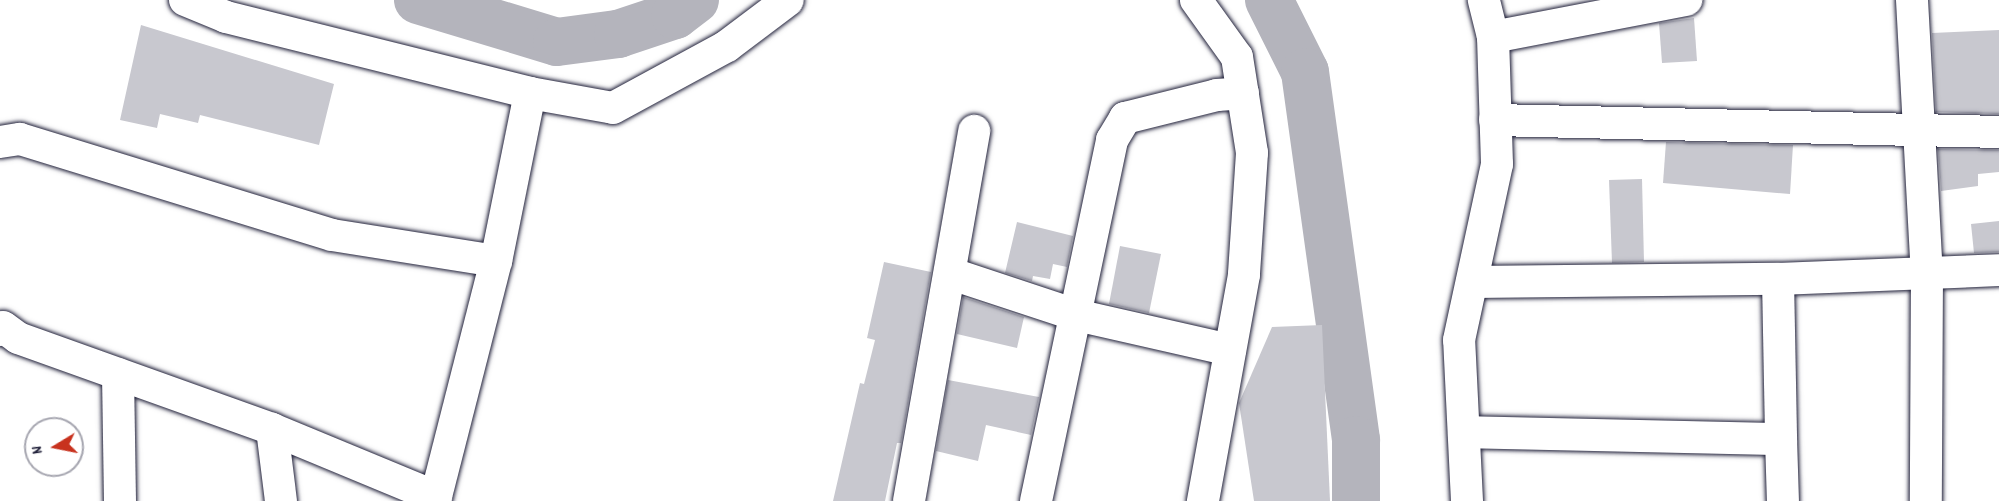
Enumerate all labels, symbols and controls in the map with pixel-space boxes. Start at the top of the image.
north arrow [24,417,84,477]
text: N [26,444,50,456]

